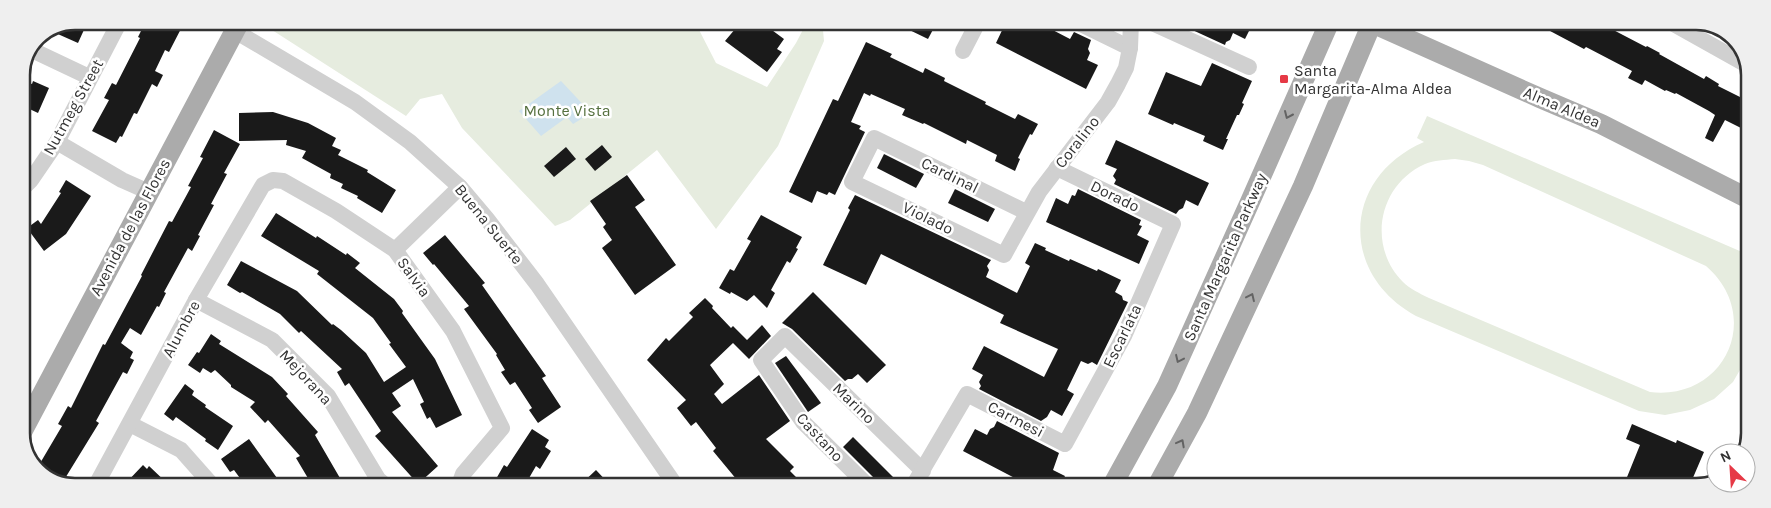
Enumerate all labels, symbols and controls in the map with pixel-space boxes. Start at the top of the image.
street label: Nutmeg Street [39,56,107,158]
place label: Santa Margarita-Alma Aldea [1294,61,1452,98]
marker: Santa Margarita-Alma Aldea [1278,73,1290,85]
street label: Alma Aldea [1521,82,1603,132]
park label: Monte Vista [524,101,610,120]
one-way arrow [1284,110,1295,119]
street label: Coralino [1051,112,1103,172]
street label: Cardinal [918,153,982,197]
street label: Avenida de las Flores [86,155,174,299]
street label: Santa Margarita Parkway [1179,170,1271,344]
street label: Dorado [1087,176,1143,216]
street label: Buena Suerte [451,180,527,268]
street label: Violado [900,198,956,238]
street label: Salvia [393,253,435,301]
one-way arrow [1245,293,1255,302]
street label: Alumbre [158,297,204,361]
street label: Escarlata [1098,301,1146,371]
street label: Mejorana [276,345,336,409]
one-way arrow [1174,354,1185,363]
street label: Marino [829,378,879,428]
street label: Carmesi [985,397,1047,441]
street label: Castano [793,408,847,466]
one-way arrow [1174,440,1184,449]
north arrow [1706,443,1756,493]
text: N [1718,447,1734,466]

